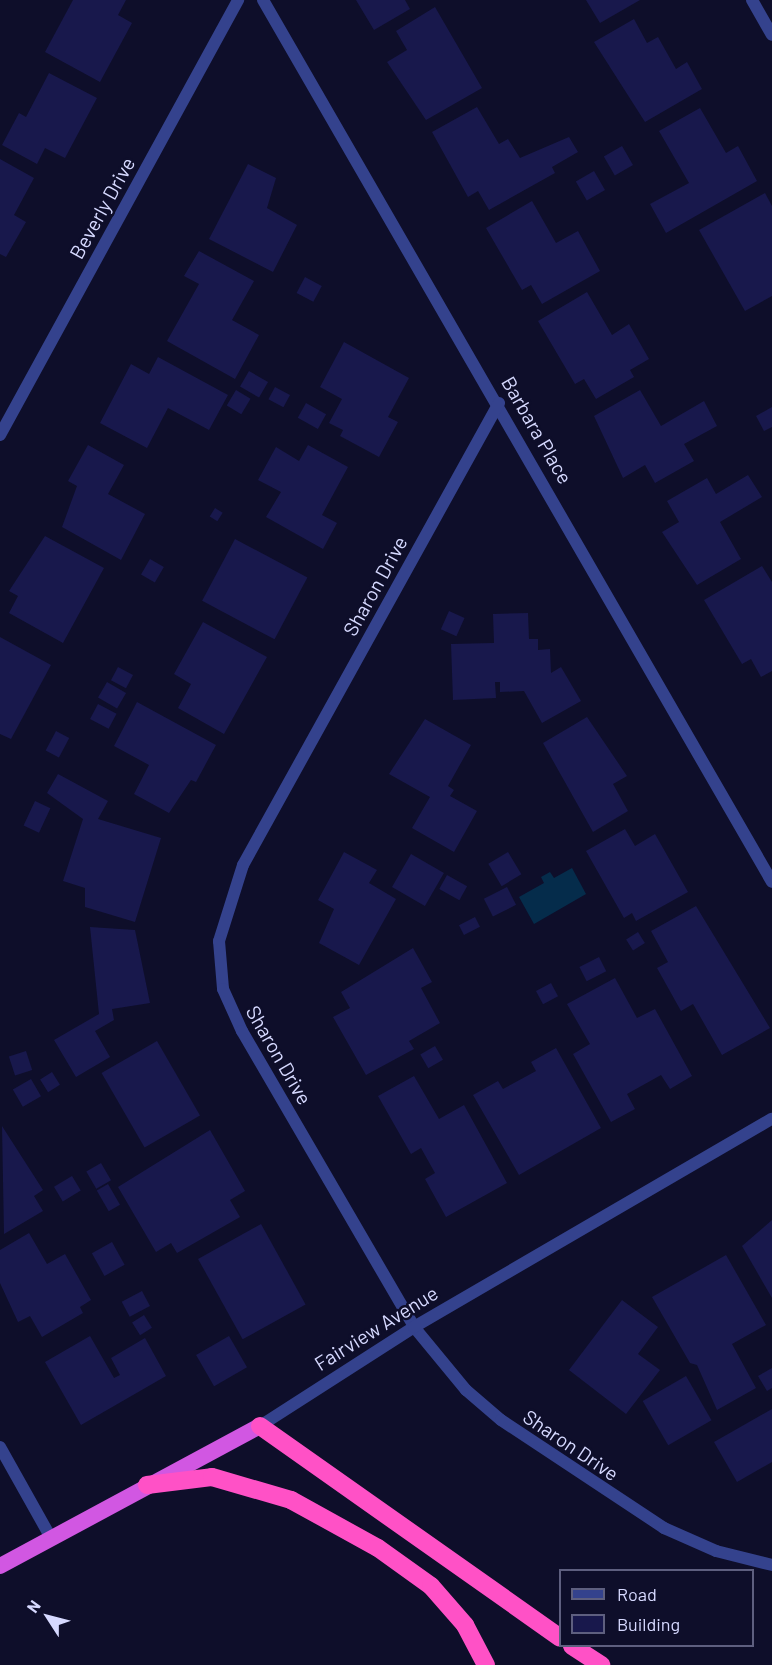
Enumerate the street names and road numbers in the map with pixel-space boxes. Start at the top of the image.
street label: Beverly Drive [64,153,140,263]
street label: Barbara Place [497,372,577,488]
street label: Sharon Drive [338,532,412,640]
street label: Sharon Drive [241,1001,317,1109]
street label: Fairview Avenue [310,1281,442,1375]
street label: Sharon Drive [519,1404,623,1486]

